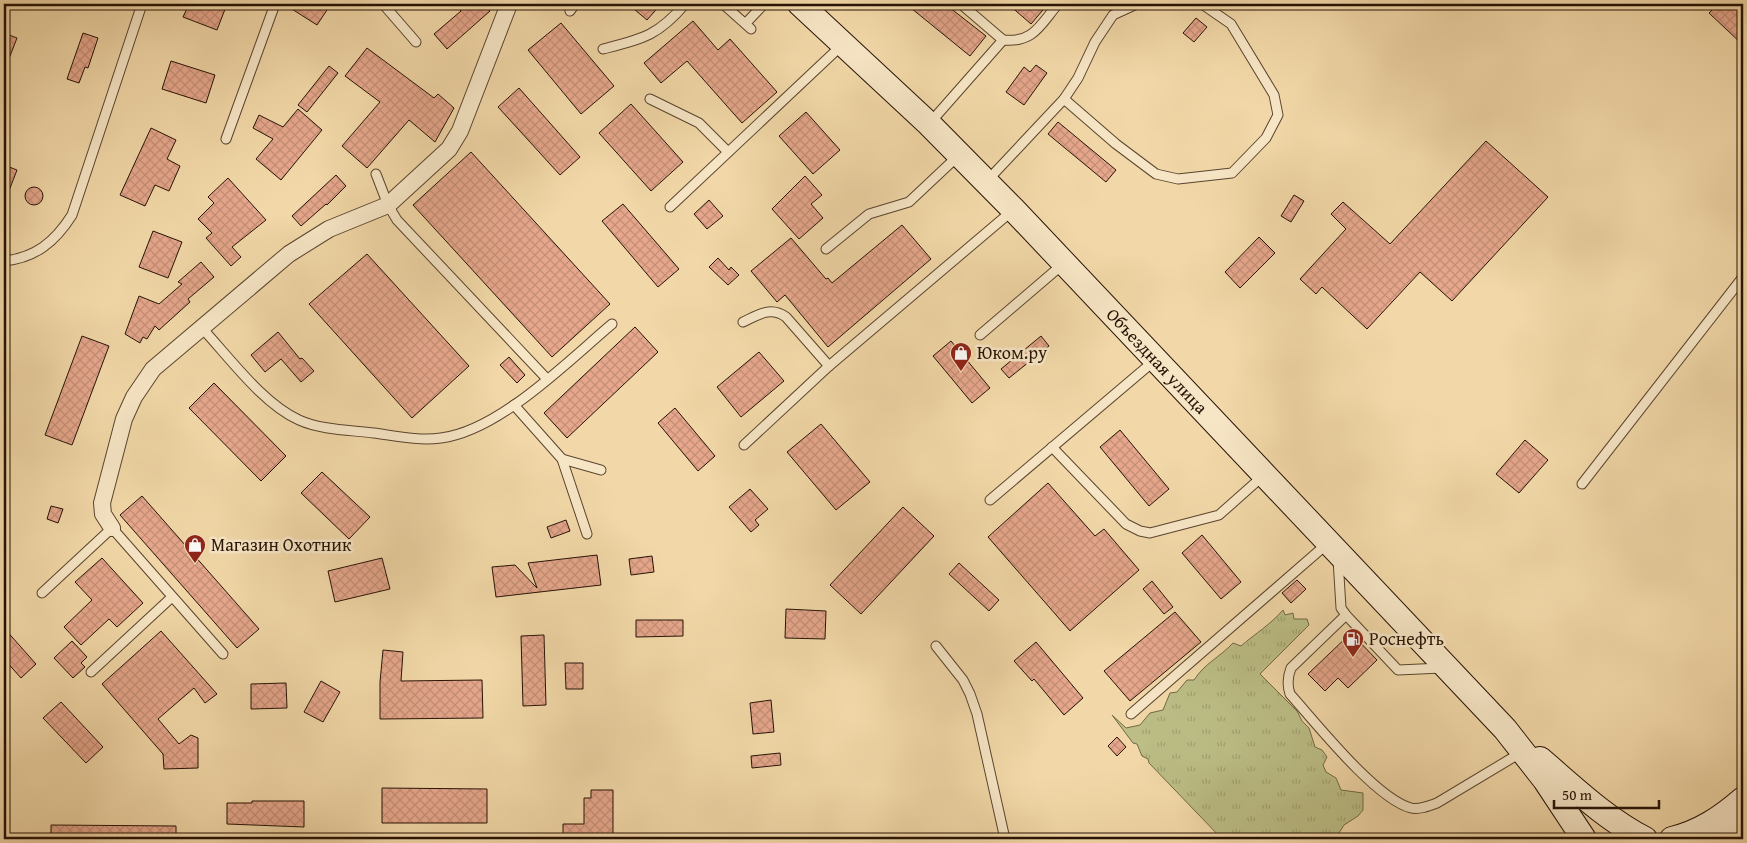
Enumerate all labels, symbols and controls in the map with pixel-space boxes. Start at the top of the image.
street label: Объездная улица [1100,301,1215,420]
place label: Юком.ру [977,339,1047,366]
shop icon: Юком.ру [949,341,973,372]
place label: Магазин Охотник [211,531,352,558]
shop icon: Магазин Охотник [183,533,207,564]
place label: Роснефть [1369,625,1444,652]
fuel station icon: Роснефть [1341,627,1365,658]
scale bar [1554,778,1660,810]
text: 50 m [1562,784,1593,805]

